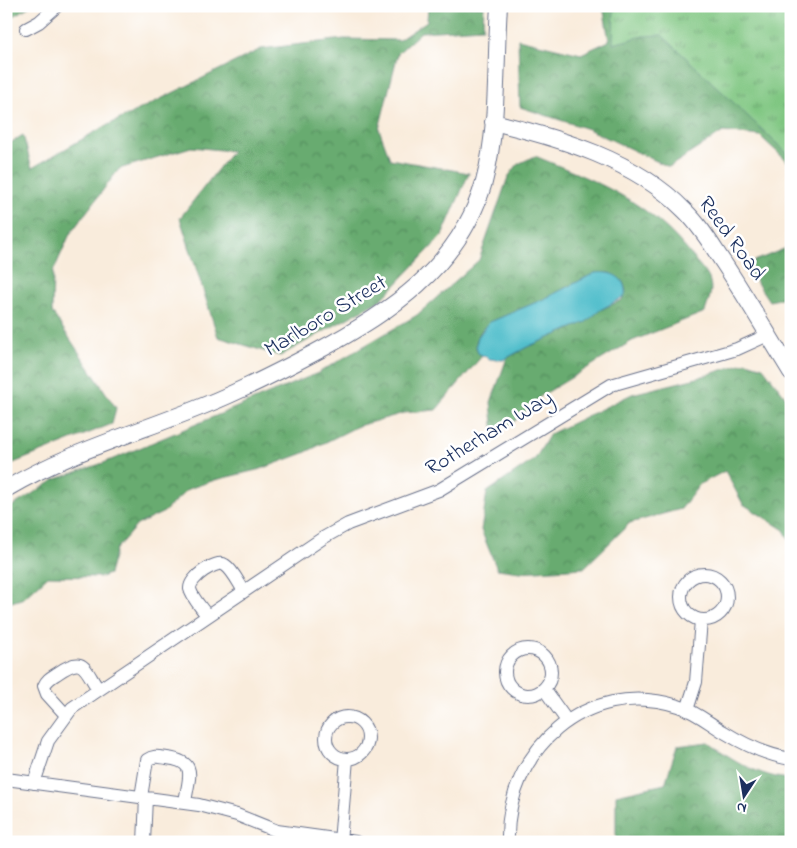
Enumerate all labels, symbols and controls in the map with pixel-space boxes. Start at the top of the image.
street label: Reed Road [689,190,773,288]
street label: Marlboro Street [259,267,394,366]
street label: Rotherham Way [420,383,561,486]
north arrow [720,770,770,820]
text: N [735,796,748,819]

